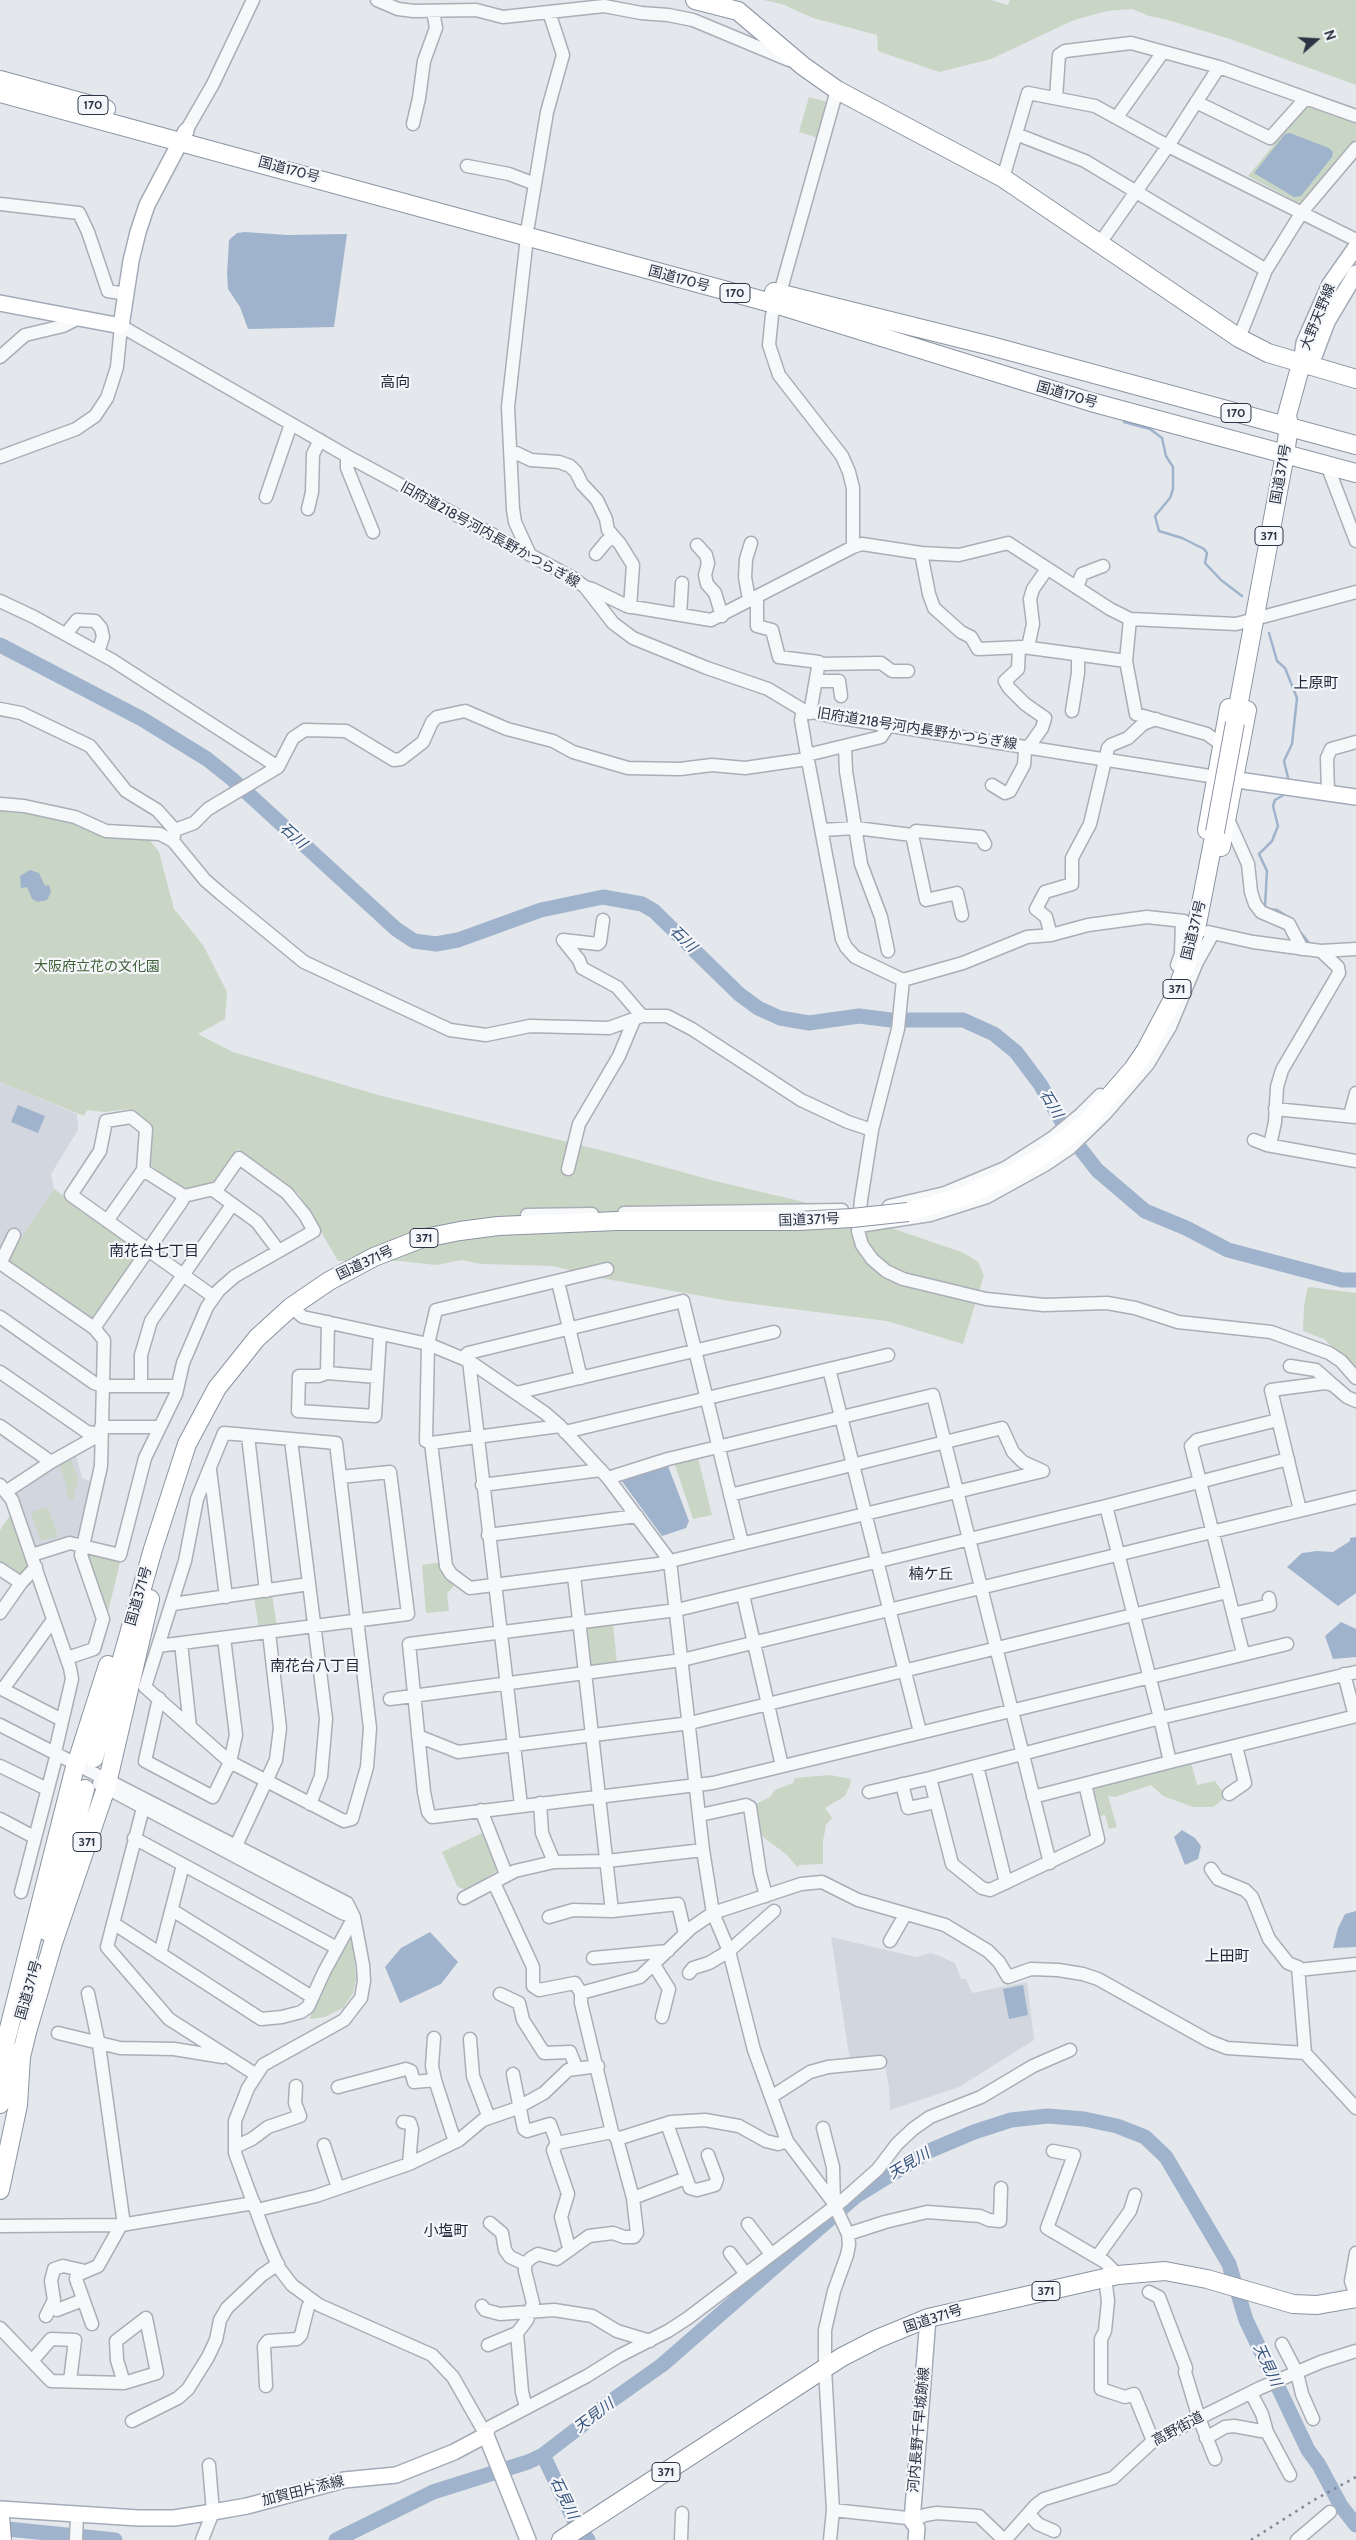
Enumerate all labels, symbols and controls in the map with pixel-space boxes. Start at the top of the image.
north arrow [1291,15,1341,65]
text: N [1320,28,1340,43]
road number: 170 [78,96,108,114]
street label: 国道170号 [256,154,322,186]
street label: 国道170号 [646,263,712,295]
street label: 大野天野線 [1297,281,1339,353]
road number: 170 [720,284,750,302]
district label: 高向 [380,374,410,392]
street label: 国道170号 [1034,378,1100,412]
road number: 170 [1221,403,1251,422]
street label: 国道371号 [1267,442,1295,506]
street label: 旧府道218号河内長野かつらぎ線 [397,479,583,591]
road number: 371 [1255,526,1283,546]
district label: 上原町 [1294,675,1338,693]
street label: 旧府道218号河内長野かつらぎ線 [816,705,1018,753]
water label: 石川 [276,819,310,853]
street label: 国道371号 [1178,898,1210,962]
water label: 石川 [666,922,700,956]
park label: 大阪府立花の文化園 [34,959,160,975]
road number: 371 [1163,980,1191,999]
water label: 石川 [1036,1087,1066,1121]
street label: 国道371号 [778,1211,840,1229]
road number: 371 [410,1228,438,1248]
street label: 国道371号 [334,1242,396,1284]
district label: 南花台七丁目 [109,1243,199,1261]
street label: 国道371号 [122,1564,156,1628]
district label: 楠ケ丘 [909,1566,953,1584]
district label: 南花台八丁目 [270,1658,360,1676]
road number: 371 [73,1832,101,1851]
district label: 上田町 [1205,1948,1249,1966]
street label: 国道371号 [12,1958,46,2022]
water label: 天見川 [885,2145,933,2183]
district label: 小塩町 [424,2223,468,2241]
road number: 371 [1032,2282,1060,2300]
street label: 国道371号 [901,2302,965,2336]
water label: 天見川 [1249,2341,1285,2389]
street label: 河内長野千早城跡線 [905,2367,933,2493]
water label: 天見川 [571,2395,617,2437]
street label: 高野街道 [1149,2408,1207,2450]
road number: 371 [652,2462,680,2482]
street label: 加賀田片添線 [260,2473,346,2509]
water label: 石見川 [546,2474,582,2522]

